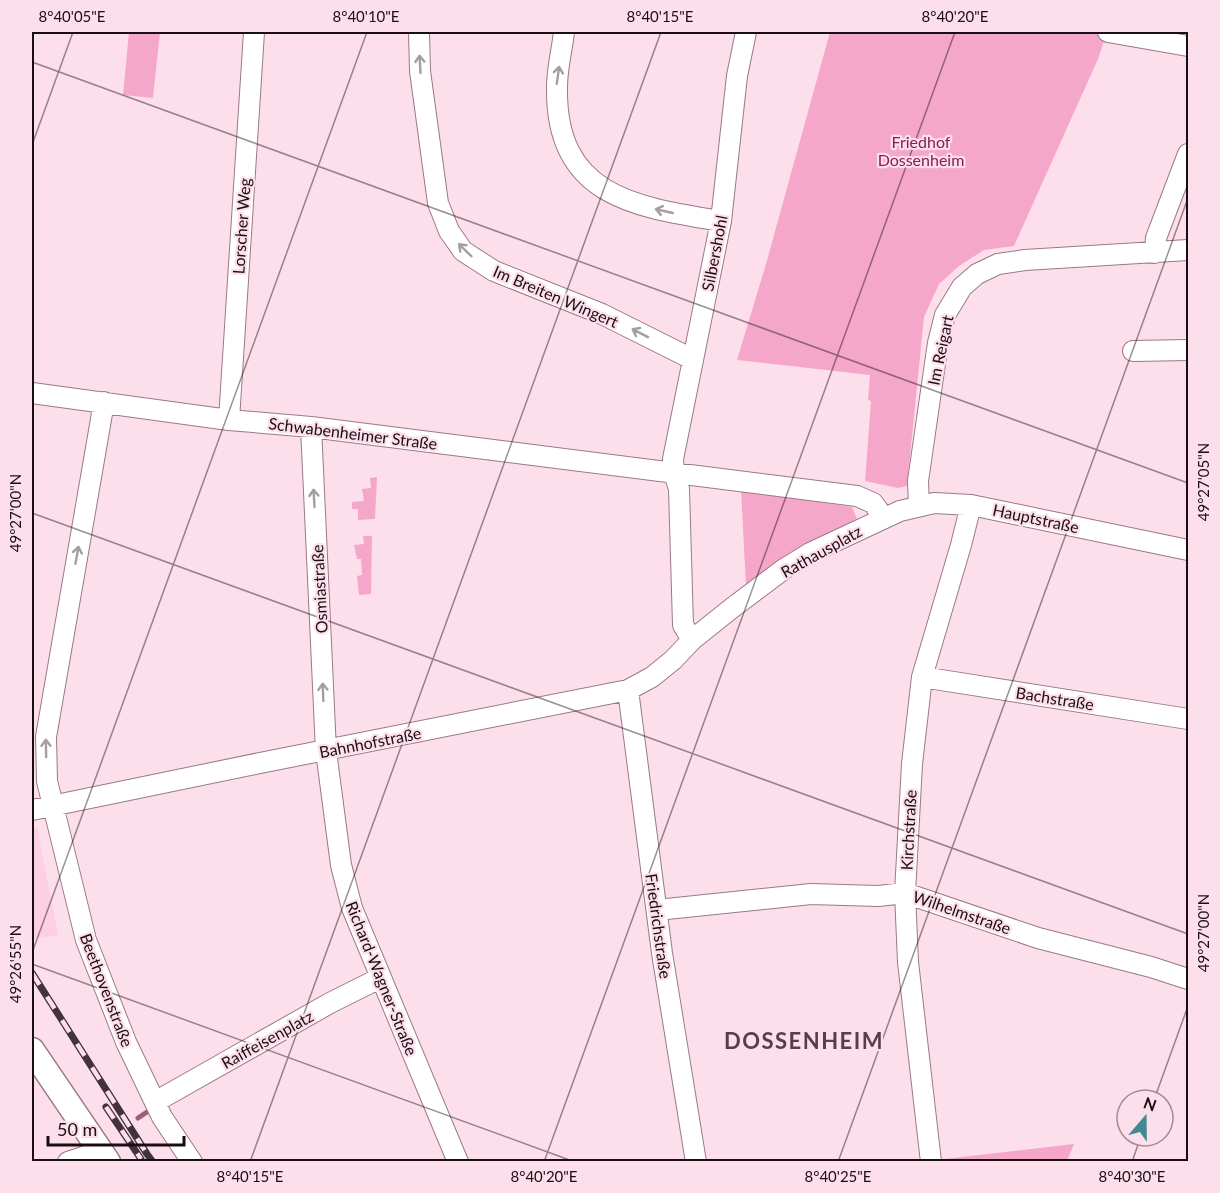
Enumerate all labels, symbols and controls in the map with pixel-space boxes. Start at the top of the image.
text: 8°40'05"E [39,7,106,25]
text: 8°40'10"E [333,7,400,25]
text: 8°40'15"E [627,7,694,25]
text: 8°40'20"E [922,7,989,25]
one-way arrow [415,54,426,74]
one-way arrow [553,65,564,85]
park label: Friedhof Dossenheim [878,132,964,169]
street label: Lorscher Weg [228,177,254,275]
one-way arrow [654,205,674,216]
street label: Silbershohl [697,213,731,293]
one-way arrow [458,243,473,258]
street label: Im Breiten Wingert [491,261,622,331]
street label: Im Reigart [923,313,957,387]
one-way arrow [631,326,649,338]
street label: Schwabenheimer Straße [268,413,438,453]
text: 49°27'05"N [1194,443,1212,521]
text: 49°27'00"N [6,474,24,552]
one-way arrow [309,488,320,508]
street label: Hauptstraße [991,500,1081,536]
street label: Rathausplatz [777,521,865,581]
street label: Osmiastraße [307,544,331,634]
one-way arrow [72,546,83,566]
street label: Bachstraße [1015,682,1095,714]
one-way arrow [318,683,329,703]
street label: Bahnhofstraße [317,723,423,761]
one-way arrow [40,738,52,758]
street label: Kirchstraße [896,789,920,871]
street label: Friedrichstraße [642,872,676,980]
street label: Wilhelmstraße [910,886,1014,938]
text: 49°27'00"N [1194,894,1212,972]
street label: Richard-Wagner-Straße [342,898,422,1058]
text: 49°26'55"N [6,925,24,1003]
street label: Beethovenstraße [77,931,137,1049]
street label: Raiffeisenplatz [218,1006,316,1072]
district label: DOSSENHEIM [724,1027,884,1054]
north arrow [1115,1088,1175,1148]
text: N [1141,1092,1159,1114]
scale bar [48,1109,184,1147]
text: 50 m [57,1118,97,1140]
text: 8°40'15"E [217,1167,284,1185]
text: 8°40'20"E [511,1167,578,1185]
text: 8°40'25"E [805,1167,872,1185]
text: 8°40'30"E [1099,1167,1166,1185]

